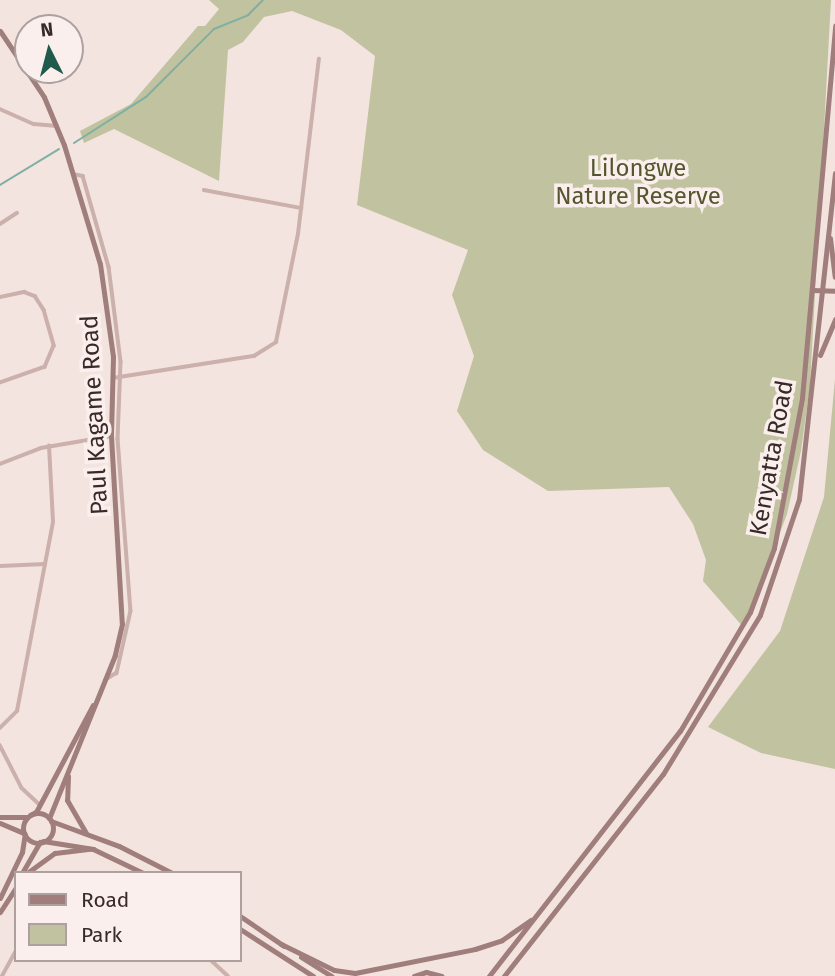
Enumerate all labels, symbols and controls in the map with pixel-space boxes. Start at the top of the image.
north arrow [14,14,84,84]
text: N [39,18,54,42]
park label: Lilongwe Nature Reserve [555,155,721,211]
street label: Paul Kagame Road [75,314,115,516]
street label: Kenyatta Road [744,378,800,538]
legend [14,871,242,962]
text: Road [81,887,129,913]
text: Park [81,922,122,948]

